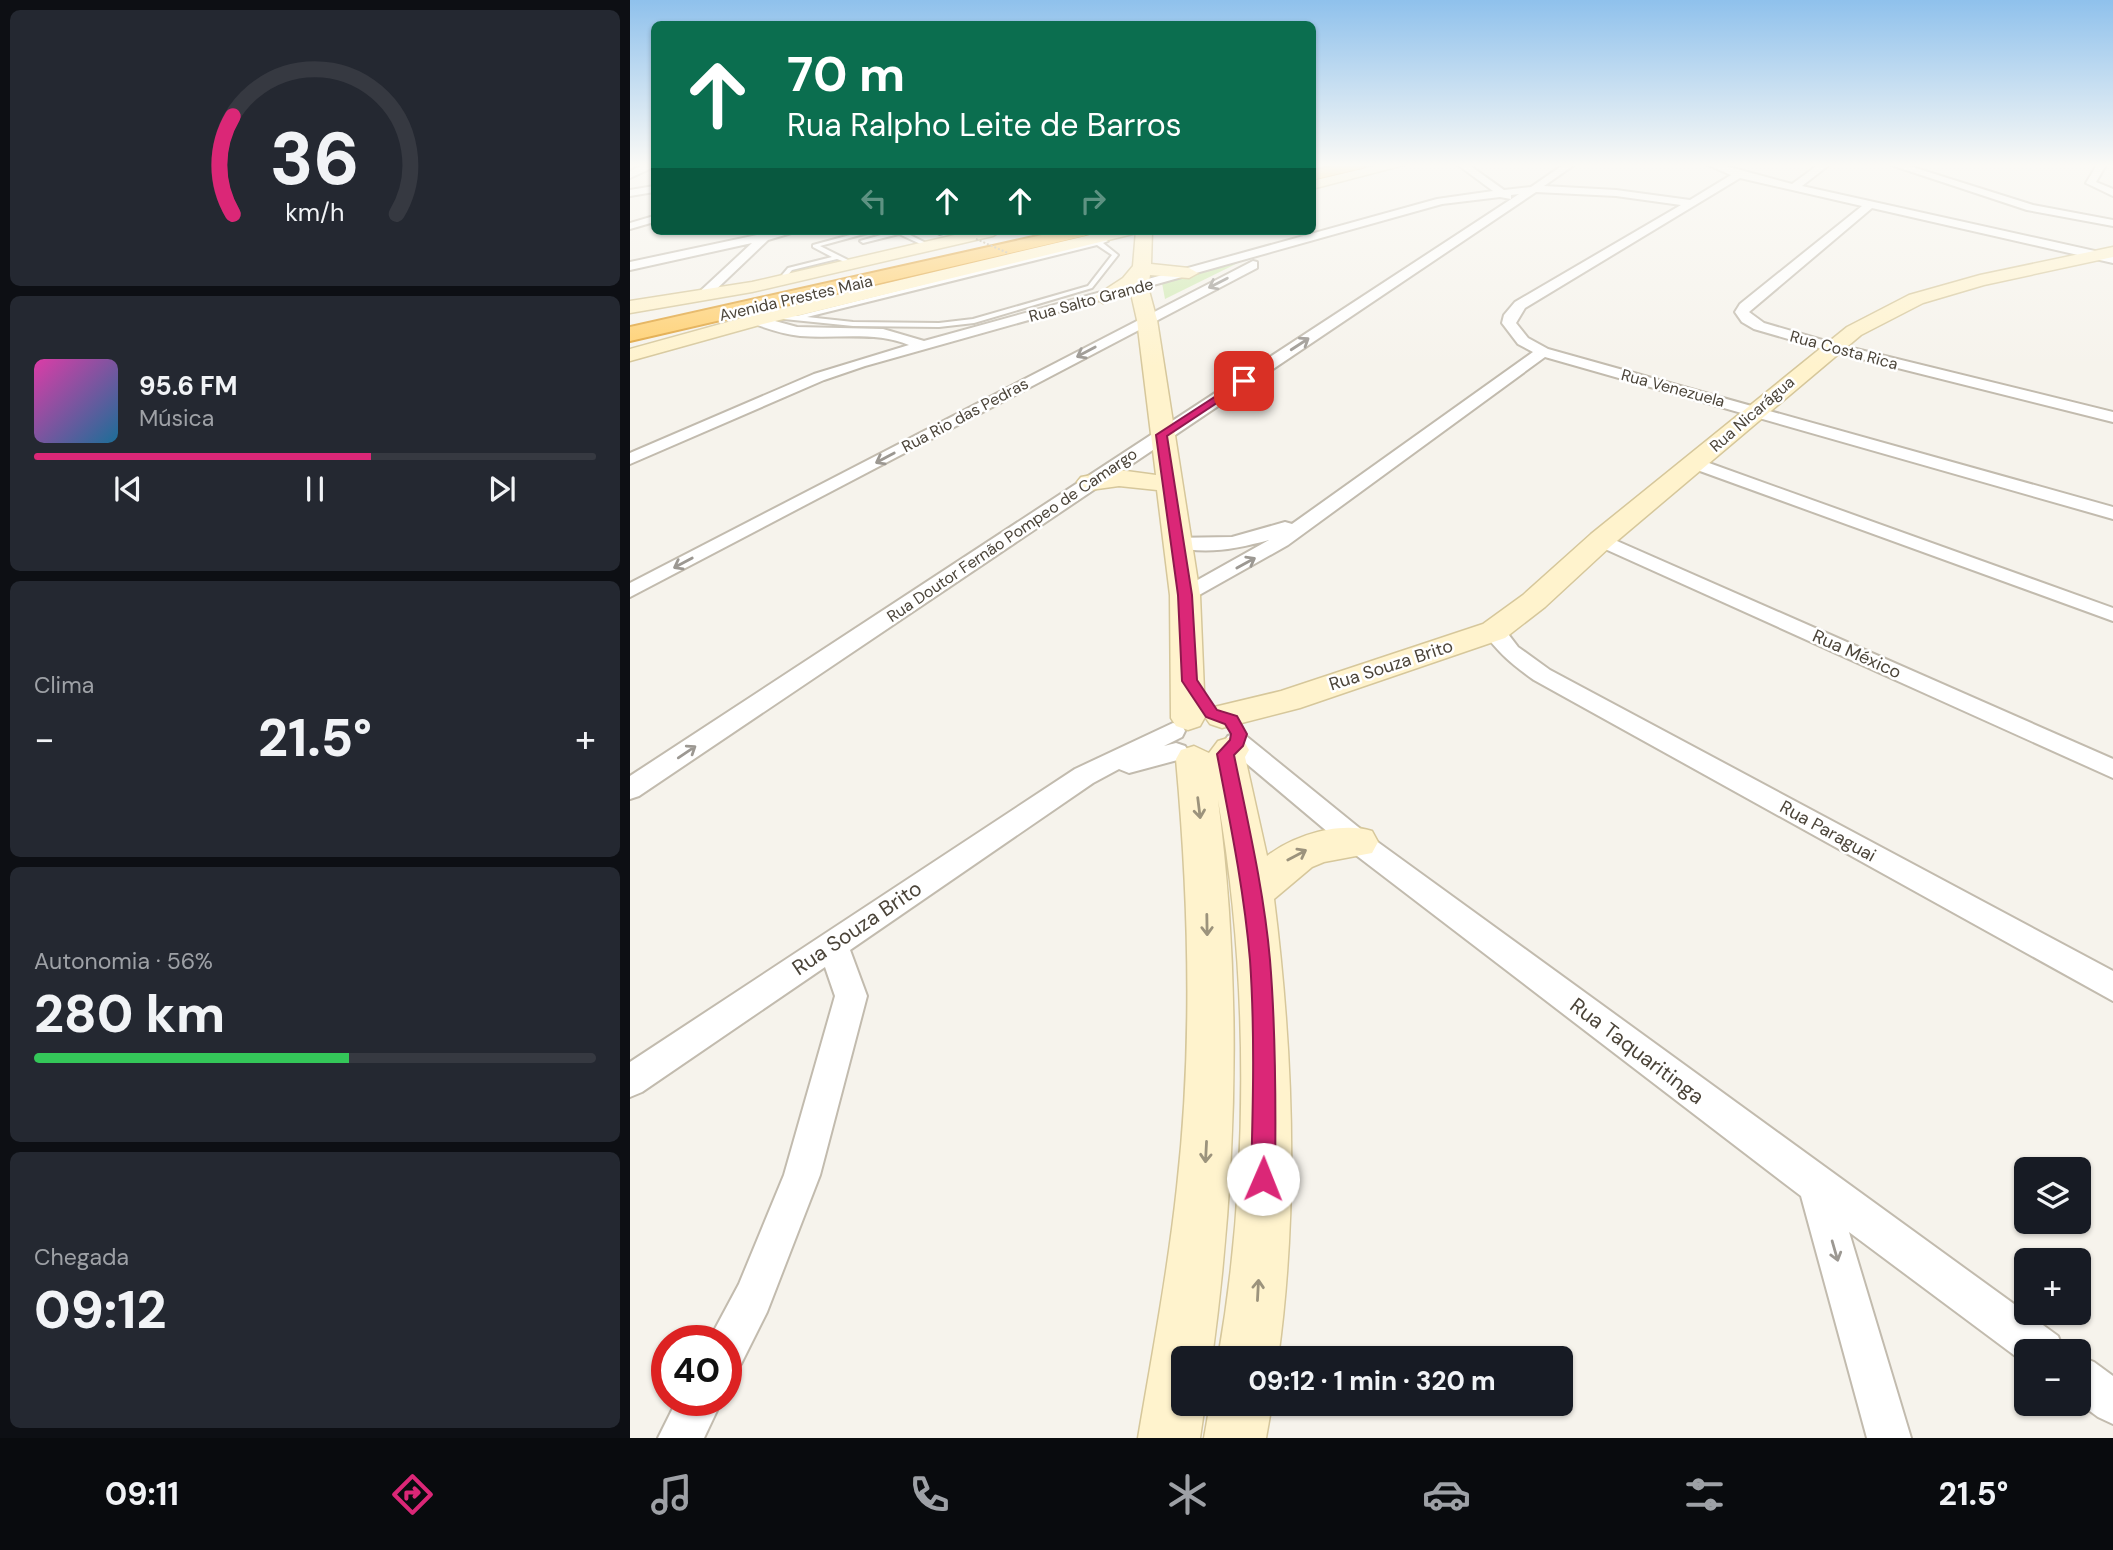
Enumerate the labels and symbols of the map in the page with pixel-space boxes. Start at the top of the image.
street label: Avenida Prestes Maia [717,270,875,326]
street label: Rua Salto Grande [1026,273,1156,327]
one-way arrow [1209,276,1229,290]
street label: Rua Costa Rica [1788,326,1900,374]
one-way arrow [1290,336,1309,351]
one-way arrow [1076,346,1097,359]
pin [1214,351,1274,411]
street label: Rua Venezuela [1619,364,1727,412]
street label: Rua Nicarágua [1705,371,1799,457]
street label: Rua Rio das Pedras [898,373,1032,457]
street label: Rua Doutor Fernão Pompeo de Camargo [883,443,1141,627]
one-way arrow [875,451,895,465]
one-way arrow [1235,556,1255,570]
one-way arrow [673,557,694,570]
street label: Rua México [1809,624,1905,684]
street label: Rua Souza Brito [1326,634,1456,696]
one-way arrow [677,744,696,759]
street label: Rua Paraguai [1776,795,1880,867]
one-way arrow [1193,796,1206,819]
one-way arrow [1287,848,1307,862]
street label: Rua Souza Brito [787,874,927,982]
one-way arrow [1200,913,1213,936]
street label: Rua Taquaritinga [1564,991,1710,1111]
one-way arrow [1199,1140,1212,1163]
position arrow [1226,1142,1300,1216]
one-way arrow [1830,1240,1843,1262]
one-way arrow [1251,1279,1264,1302]
speed limit sign: 40 [651,1325,742,1416]

